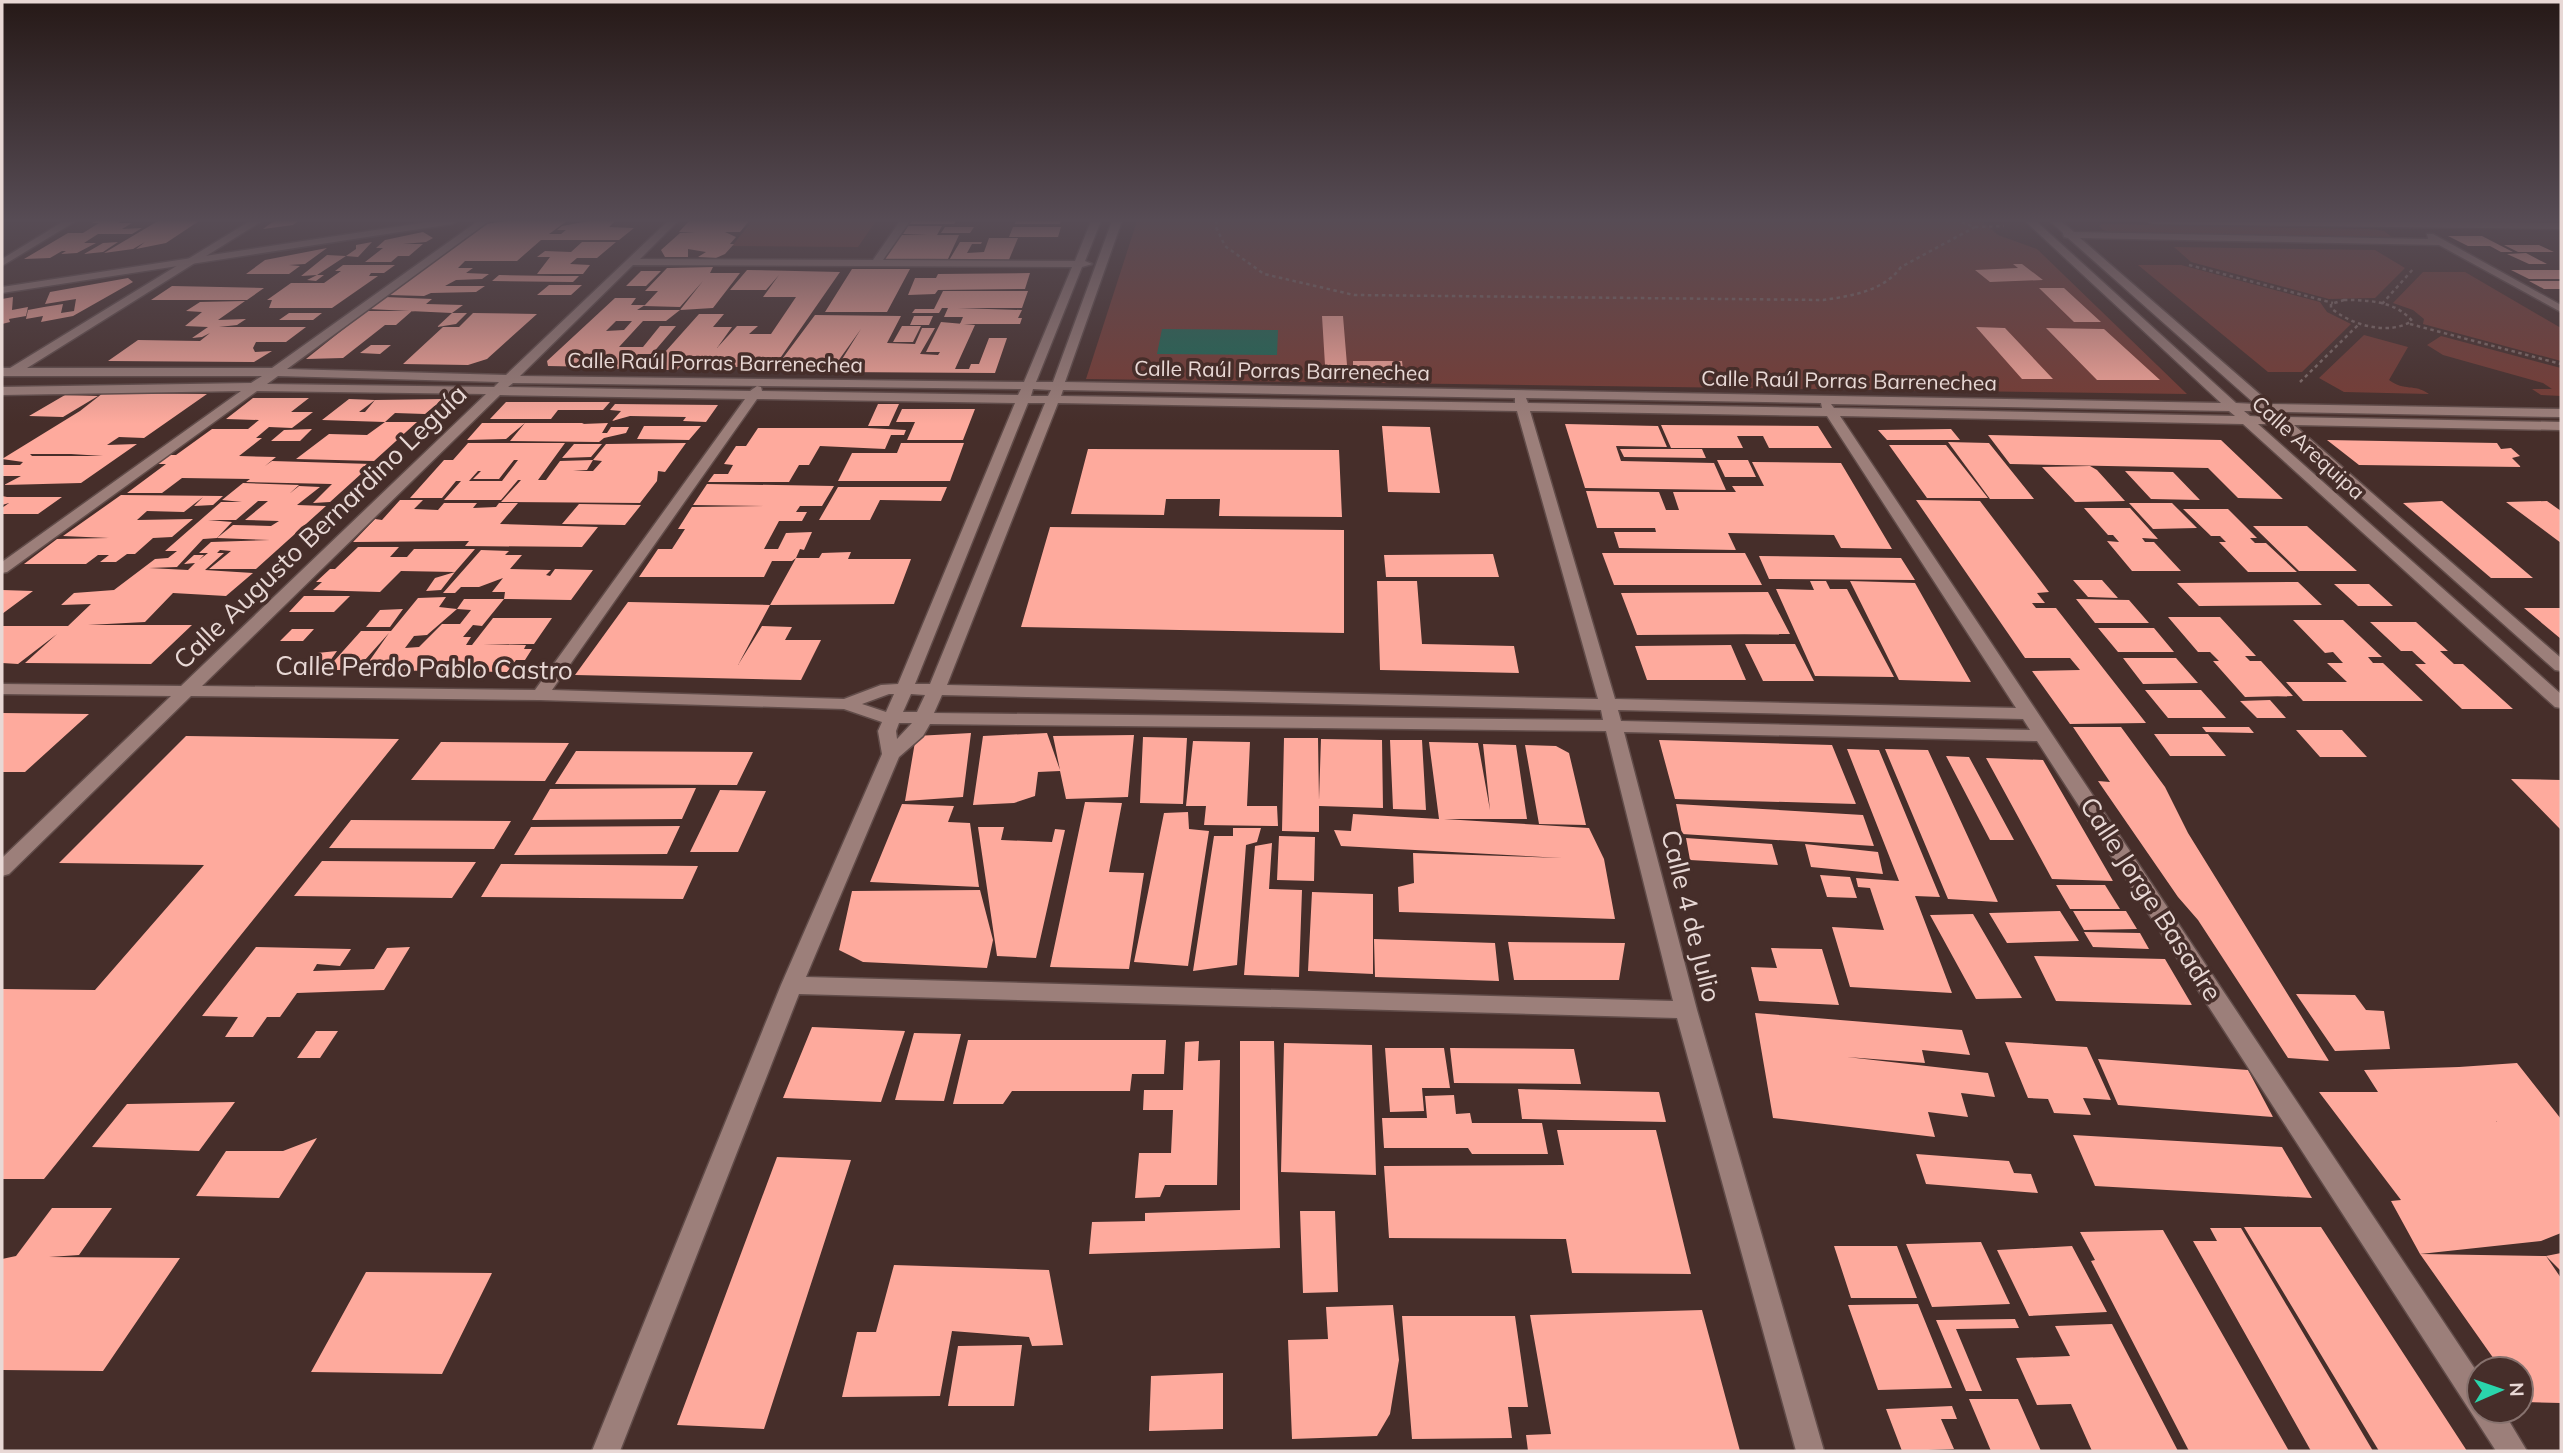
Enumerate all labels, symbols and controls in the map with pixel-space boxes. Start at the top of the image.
street label: Calle Raúl Porras Barrenechea [567,346,863,378]
street label: Calle Raúl Porras Barrenechea [1134,354,1430,386]
street label: Calle Raúl Porras Barrenechea [1701,364,1997,396]
street label: Calle Augusto Bernardino Leguía [166,378,473,676]
street label: Calle Arequipa [2247,390,2370,505]
street label: Calle Perdo Pablo Castro [275,648,573,687]
street label: Calle Jorge Basadre [2073,791,2230,1007]
street label: Calle 4 de Julio [1654,827,1729,1005]
north arrow [2465,1355,2535,1425]
text: N [2505,1382,2529,1397]

